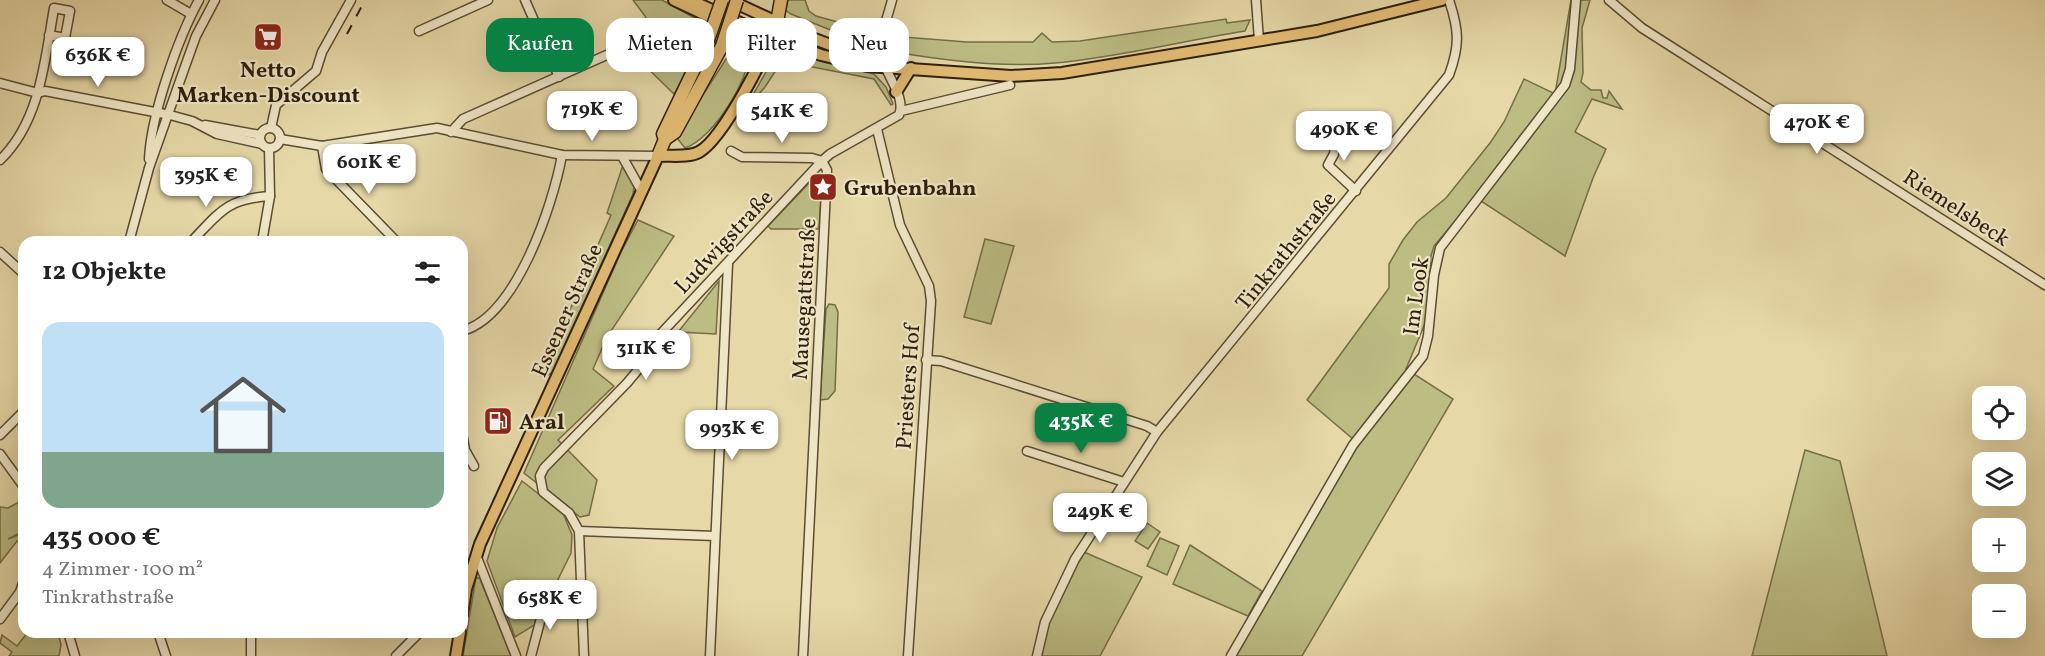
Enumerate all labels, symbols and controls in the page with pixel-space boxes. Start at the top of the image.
chip: Kaufen [486,18,594,72]
chip: Mieten [606,18,714,72]
chip: Filter [726,18,817,72]
chip: Neu [829,18,909,72]
supermarket icon: Netto Marken-Discount [252,21,284,53]
pin: 636K € [49,37,147,88]
text: 636K € [65,42,131,70]
place label: Netto Marken-Discount [176,56,360,112]
pin: 719K € [543,91,641,142]
pin: 541K € [733,93,831,144]
text: 719K € [561,96,623,124]
text: 541K € [751,98,814,126]
pin: 470K € [1768,104,1866,155]
text: 470K € [1784,109,1850,137]
pin: 490K € [1295,111,1393,162]
text: 490K € [1310,116,1378,144]
pin: 601K € [320,144,418,195]
text: 601K € [337,149,401,177]
pin: 395K € [157,157,255,208]
text: 395K € [174,162,238,190]
street label: Riemelsbeck [1896,163,2015,255]
place icon: Grubenbahn [807,171,839,203]
place label: Grubenbahn [844,174,977,205]
street label: Ludwigstraße [668,184,781,302]
street label: Tinkrathstraße [1229,185,1345,318]
street label: Mausegattstraße [786,218,825,381]
street label: Essener Straße [525,239,612,383]
text: 12 Objekte [42,254,166,290]
street label: Im Look [1397,255,1438,338]
icon: filters [411,256,444,289]
street label: Priesters Hof [890,321,929,451]
pin: 311K € [597,330,695,381]
text: 311K € [616,335,676,363]
icon: home [189,361,297,469]
map controls [1972,386,2026,638]
button: locate [1972,386,2026,440]
pin: 435K € [1032,403,1130,454]
fuel station icon: Aral [482,405,514,437]
place label: Aral [519,408,564,439]
text: 435K € [1049,408,1113,436]
pin: 993K € [683,410,781,461]
text: 993K € [699,415,765,443]
button: layers [1972,452,2026,506]
pin: 249K € [1051,493,1149,544]
text: 249K € [1067,498,1133,526]
button: + [1972,518,2026,572]
text: 435 000 € [42,520,161,556]
text: 4 Zimmer · 100 m² [42,556,203,584]
pin: 658K € [501,580,599,631]
text: Tinkrathstraße [42,584,174,612]
button: − [1972,584,2026,638]
text: 658K € [518,585,582,613]

